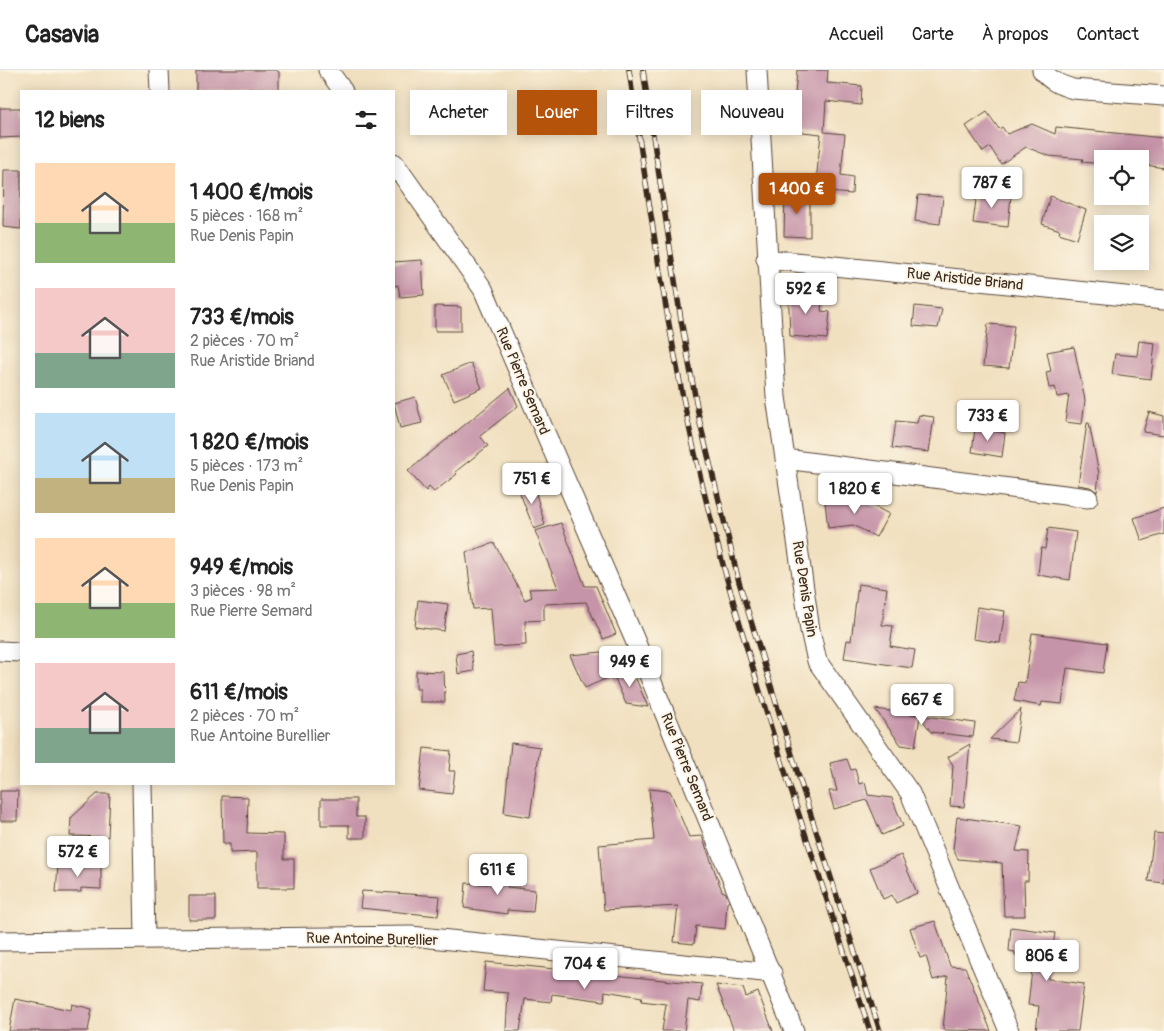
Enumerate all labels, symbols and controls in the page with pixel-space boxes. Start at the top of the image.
text: Casavia [25,20,99,49]
text: Accueil [828,23,884,46]
text: Carte [912,23,954,46]
text: À propos [982,23,1048,46]
text: Contact [1076,23,1139,46]
chip: Acheter [410,90,507,135]
chip: Louer [517,90,597,135]
chip: Filtres [607,90,691,135]
chip: Nouveau [701,90,802,135]
icon: filters [352,106,380,134]
text: 12 biens [35,107,104,134]
map controls [1094,150,1149,270]
button: locate [1094,150,1149,205]
pin: 787 € [957,166,1027,209]
pin: 1 400 € [751,172,843,215]
text: 787 € [972,173,1012,193]
text: 1 400 €/mois [190,179,313,206]
text: 1 400 € [770,179,824,199]
icon: home [75,183,135,243]
text: 5 pièces · 168 m² [190,206,303,226]
button: layers [1094,215,1149,270]
text: Rue Denis Papin [190,226,294,246]
street label: Rue Aristide Briand [906,264,1024,295]
pin: 592 € [771,272,841,315]
text: 592 € [786,279,826,299]
text: 733 €/mois [190,304,294,331]
icon: home [75,308,135,368]
street label: Rue Pierre Semard [491,325,554,438]
text: 2 pièces · 70 m² [190,331,299,351]
text: Rue Aristide Briand [190,351,315,371]
pin: 733 € [953,400,1023,442]
text: 733 € [968,406,1008,426]
text: 1 820 €/mois [190,429,308,456]
icon: home [75,433,135,493]
text: 5 pièces · 173 m² [190,456,303,476]
pin: 751 € [497,462,567,505]
text: 751 € [513,469,551,489]
pin: 1 820 € [809,472,901,515]
text: Rue Denis Papin [190,476,294,496]
text: 1 820 € [829,479,881,499]
street label: Rue Denis Papin [788,540,821,639]
text: 949 €/mois [190,554,293,581]
icon: home [75,558,135,618]
text: 3 pièces · 98 m² [190,581,296,601]
text: Rue Pierre Semard [190,601,313,621]
pin: 949 € [595,646,665,688]
text: 949 € [610,652,650,672]
text: 611 €/mois [190,679,288,706]
icon: home [75,683,135,743]
pin: 667 € [887,684,957,726]
text: 667 € [902,690,942,710]
text: 2 pièces · 70 m² [190,706,299,726]
street label: Rue Pierre Semard [656,710,717,824]
text: Rue Antoine Burellier [190,726,331,746]
pin: 572 € [43,836,113,878]
text: 572 € [58,842,98,862]
pin: 611 € [463,854,533,896]
text: 611 € [480,860,516,880]
street label: Rue Antoine Burellier [306,929,439,950]
pin: 806 € [1012,940,1082,982]
text: 806 € [1026,946,1068,966]
pin: 704 € [550,948,620,990]
text: 704 € [564,954,606,974]

